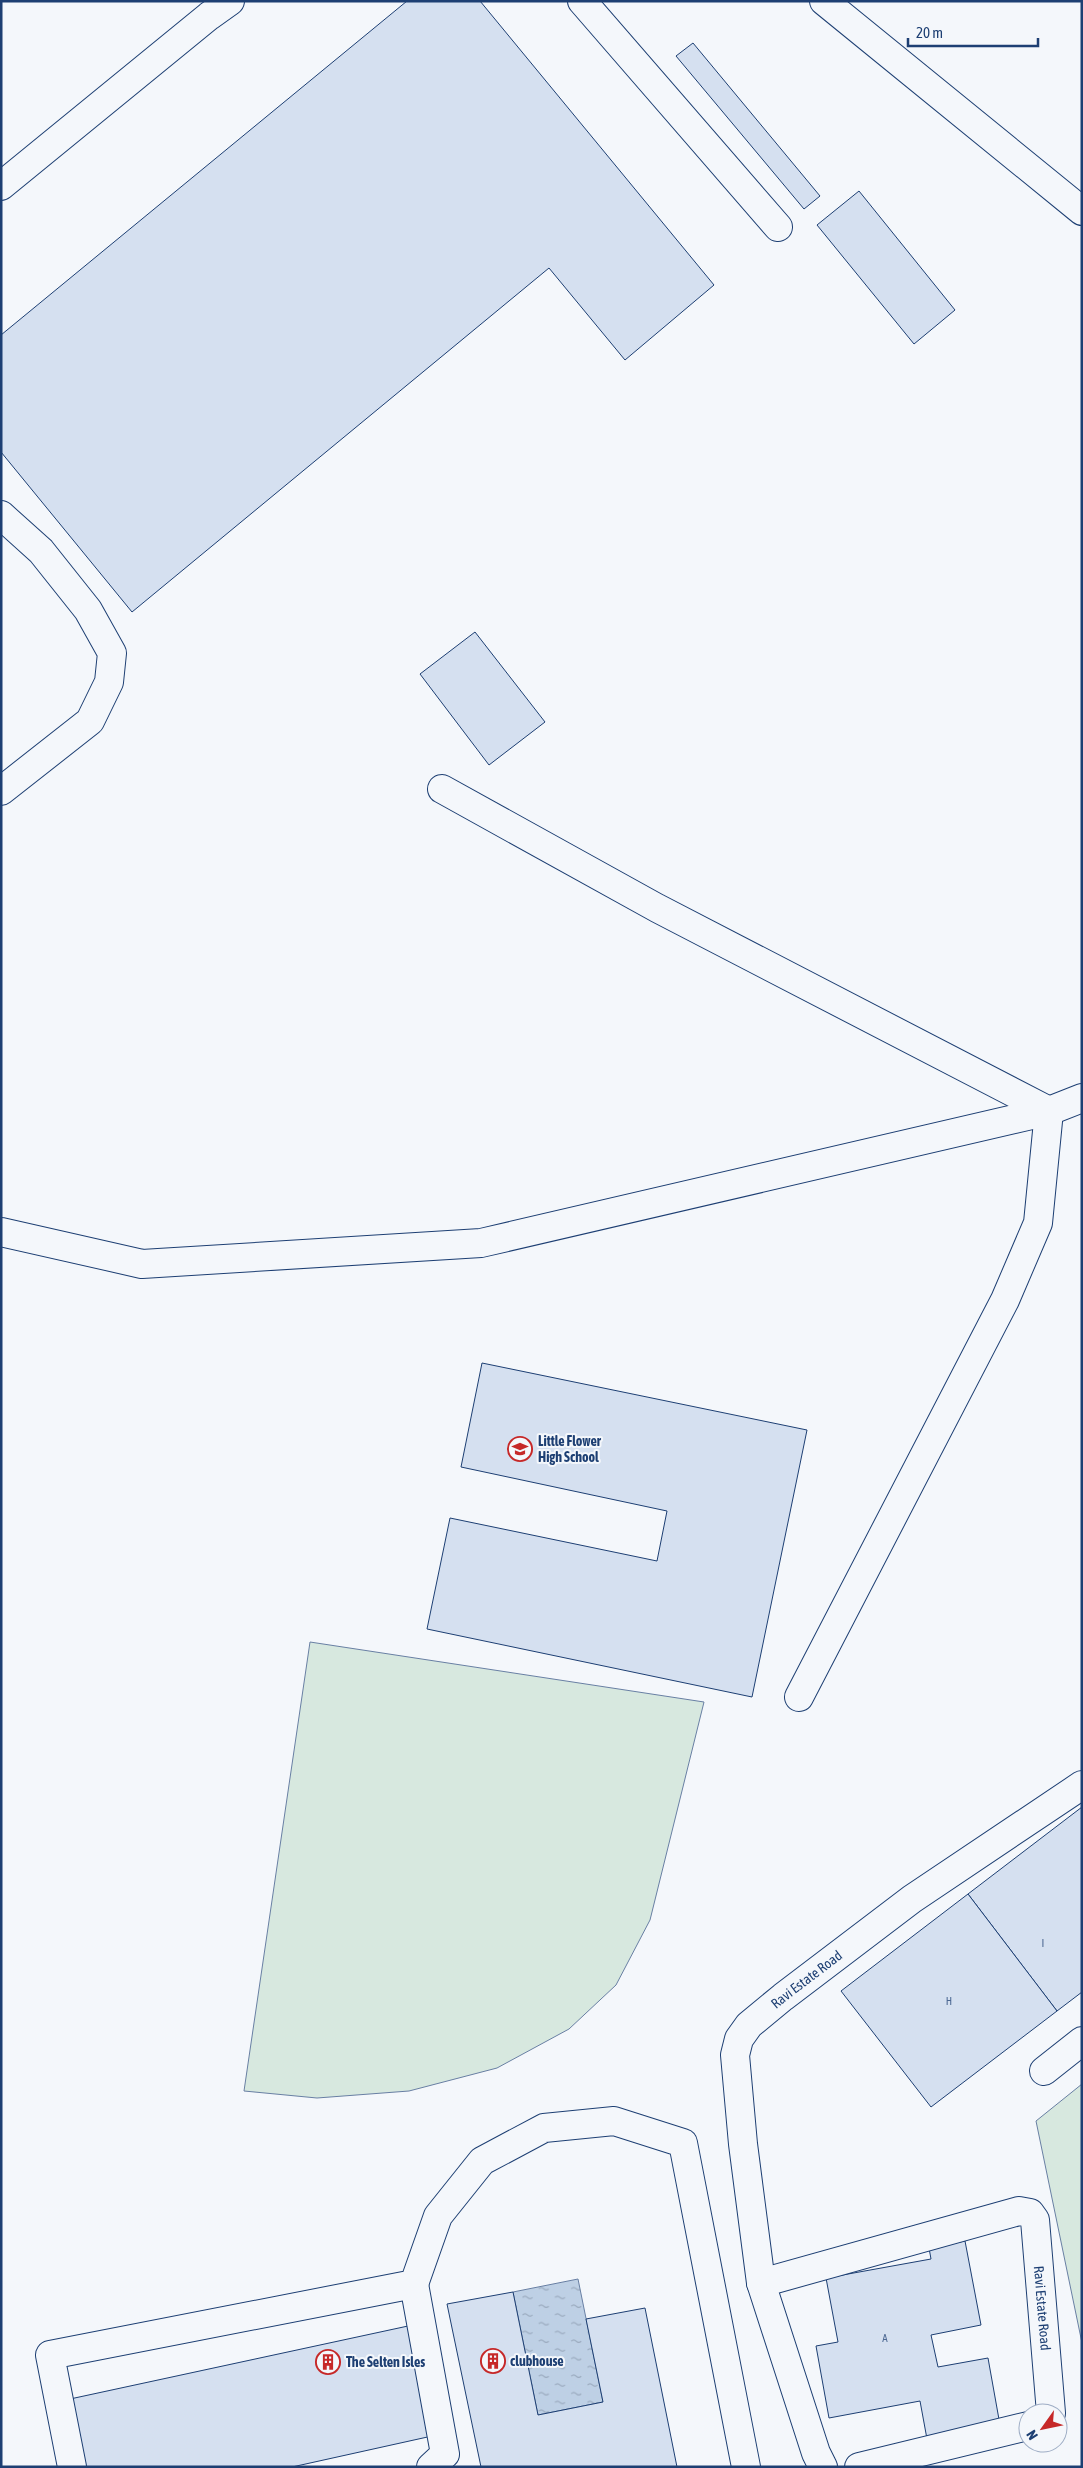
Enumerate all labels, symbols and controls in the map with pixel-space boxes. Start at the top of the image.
scale bar [908,15,1038,47]
text: 20 m [916,24,943,41]
place label: Little Flower High School [538,1433,602,1465]
school or university icon: Little Flower High School [507,1436,533,1462]
house number: I [1042,1937,1044,1949]
street label: Ravi Estate Road [768,1947,845,2011]
house number: H [946,1995,952,2007]
street label: Ravi Estate Road [1031,2265,1054,2351]
house number: A [882,2332,888,2344]
building icon: clubhouse [480,2348,506,2374]
building icon: The Selten Isles [315,2349,341,2375]
place label: clubhouse [510,2353,564,2369]
place label: The Selten Isles [346,2354,425,2370]
north arrow [1018,2403,1068,2453]
text: N [1023,2427,1041,2443]

